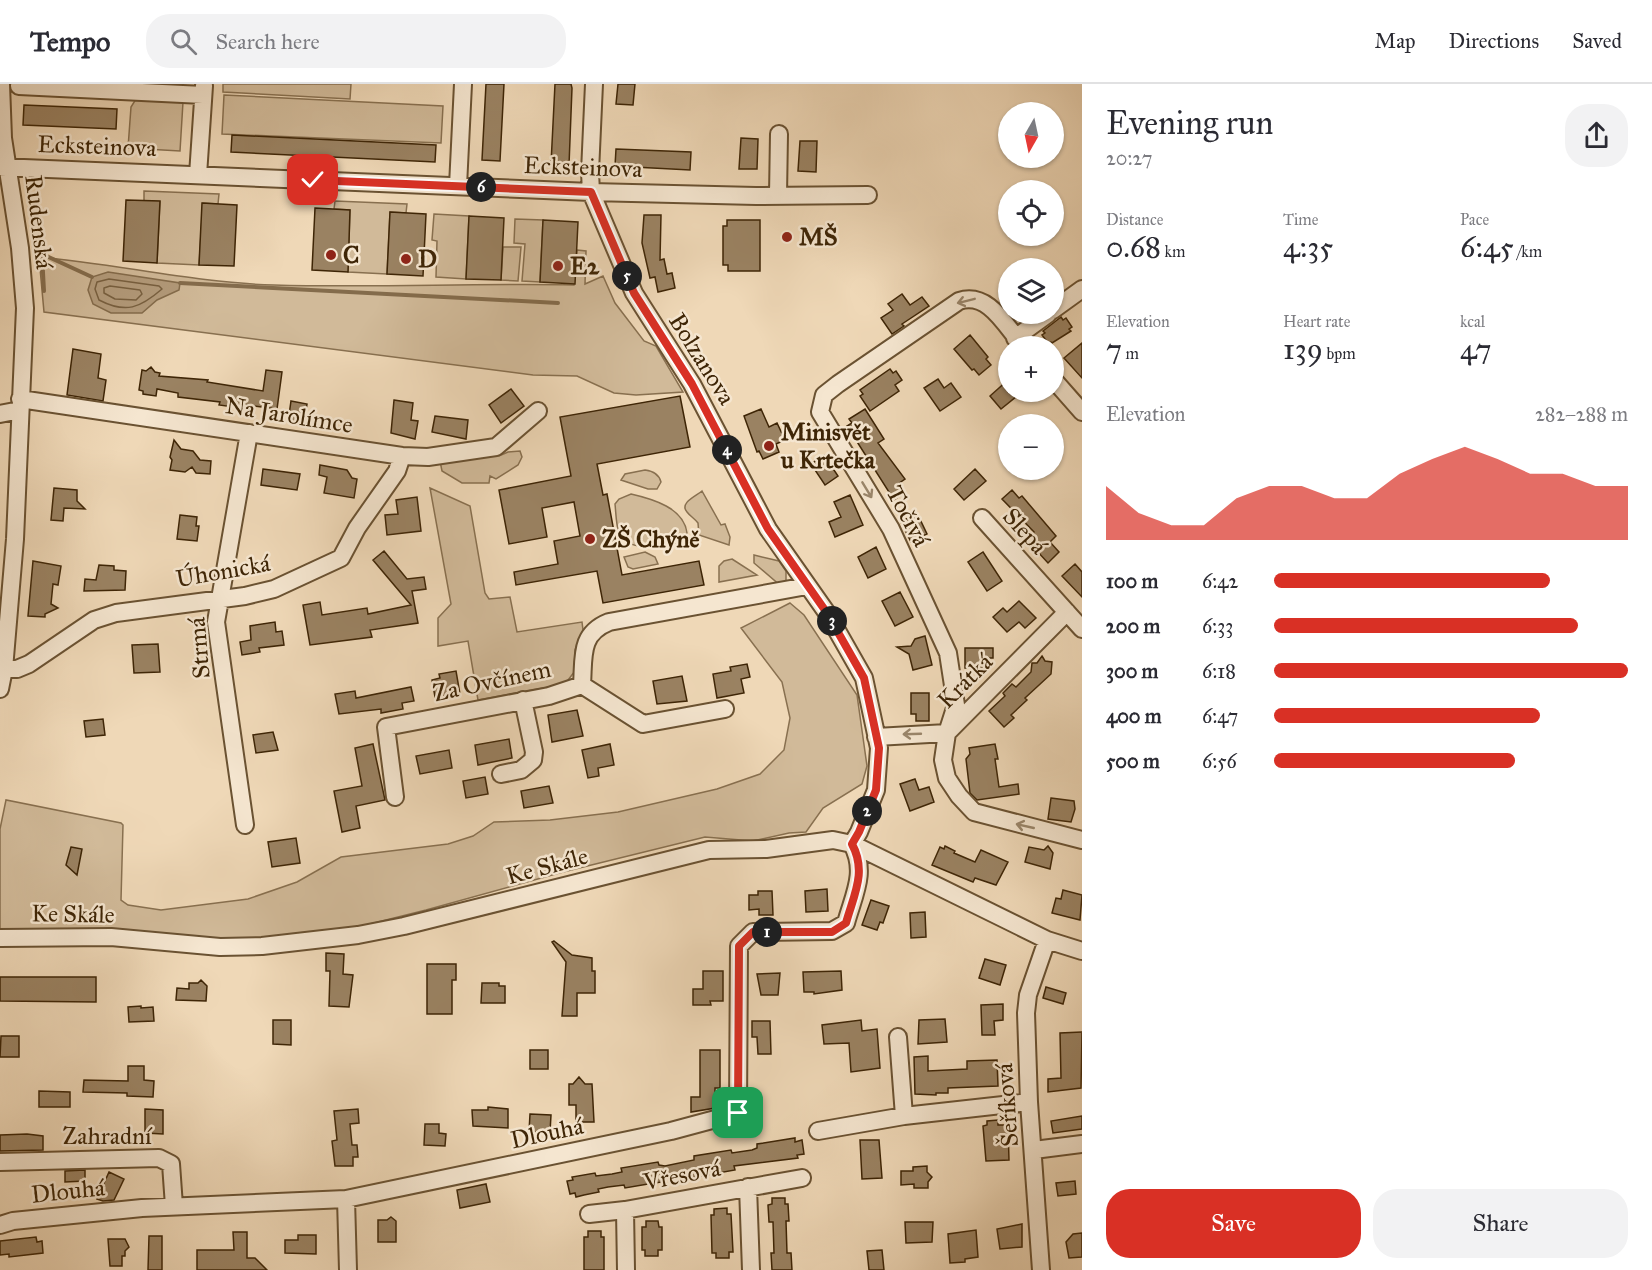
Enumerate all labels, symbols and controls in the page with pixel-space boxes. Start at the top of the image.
search box [146,14,566,68]
text: Tempo [30,24,110,59]
icon: search [167,25,200,58]
text: Search here [215,28,320,55]
text: Map [1375,28,1416,54]
text: Directions [1449,28,1539,54]
text: Saved [1572,28,1622,54]
north arrow [998,102,1064,168]
map controls [998,102,1064,480]
text: Evening run [1106,103,1273,143]
button: share [1565,104,1628,167]
street label: Ecksteinova [37,129,158,163]
text: 20:27 [1106,146,1153,170]
street label: Ecksteinova [523,150,644,184]
pin [287,154,338,205]
icon: check [296,163,329,196]
pin: 6 [466,172,496,202]
street label: Rudenská [18,173,60,272]
text: 6 [477,177,485,196]
button: locate [998,180,1064,246]
text: Distance [1106,210,1163,229]
text: Time [1283,210,1318,229]
text: Pace [1460,210,1489,229]
place label: MŠ [799,222,838,252]
text: 0.68 [1106,229,1161,265]
text: 4:35 [1283,229,1333,265]
text: 6:45 [1460,229,1514,265]
marker: MŠ [780,230,794,244]
place label: C [343,240,359,270]
text: km [1161,242,1185,261]
text: /km [1514,242,1542,261]
place label: D [418,244,437,274]
marker: C [324,248,338,262]
place label: E2 [570,251,600,281]
marker: D [399,252,413,266]
button: layers [998,258,1064,324]
marker: E2 [551,259,565,273]
pin: 5 [612,261,642,291]
text: 5 [623,266,631,285]
one-way arrow [956,297,975,308]
street label: Bolzanova [662,308,742,411]
text: Elevation [1106,312,1170,331]
text: Heart rate [1283,312,1350,331]
text: kcal [1460,312,1485,331]
text: 7 [1106,331,1122,367]
text: 139 [1283,331,1323,367]
text: 47 [1460,331,1491,367]
button: + [998,336,1064,402]
text: m [1122,344,1139,363]
text: bpm [1323,344,1356,363]
street label: Na Jarolímce [223,390,355,440]
text: Elevation [1106,402,1185,426]
text: 282–288 m [1535,402,1628,426]
button: − [998,414,1064,480]
place label: Minisvět u Krtečka [780,417,876,475]
pin: 4 [712,435,742,465]
marker: Minisvět u Krtečka [762,439,776,453]
text: 4 [723,440,731,459]
street label: Točivá [880,480,937,552]
one-way arrow [862,481,874,498]
street label: Slepá [996,502,1054,561]
place label: ZŠ Chýně [602,524,699,554]
marker: ZŠ Chýně [583,532,597,546]
street label: Úhonická [173,548,273,594]
text: 100 m [1106,569,1158,593]
text: 6:42 [1202,569,1238,593]
pin: 3 [817,606,847,636]
text: 3 [829,611,835,630]
text: 200 m [1106,614,1160,638]
text: 6:33 [1202,614,1233,638]
street label: Strmá [181,615,217,680]
street label: Krátká [931,646,1000,715]
street label: Za Ovčínem [430,654,554,708]
text: 300 m [1106,659,1158,683]
text: 6:18 [1202,659,1236,683]
text: 400 m [1106,704,1162,728]
text: 6:47 [1202,704,1238,728]
one-way arrow [902,729,922,740]
text: 500 m [1106,749,1160,773]
text: 6:56 [1202,749,1237,773]
pin: 2 [852,796,882,826]
text: 2 [863,801,871,820]
one-way arrow [1016,820,1035,832]
street label: Ke Skále [503,841,591,891]
street label: Ke Skále [31,898,115,930]
pin: 1 [752,917,782,947]
text: 1 [764,922,770,941]
street label: Šeříková [989,1061,1025,1148]
pin [712,1087,763,1138]
icon: arrive [721,1096,754,1129]
street label: Dlouhá [508,1110,587,1155]
street label: Zahradní [62,1121,153,1151]
street label: Vřesová [640,1153,724,1197]
street label: Dlouhá [30,1172,107,1210]
button: Save [1106,1189,1361,1258]
button: Share [1373,1189,1628,1258]

